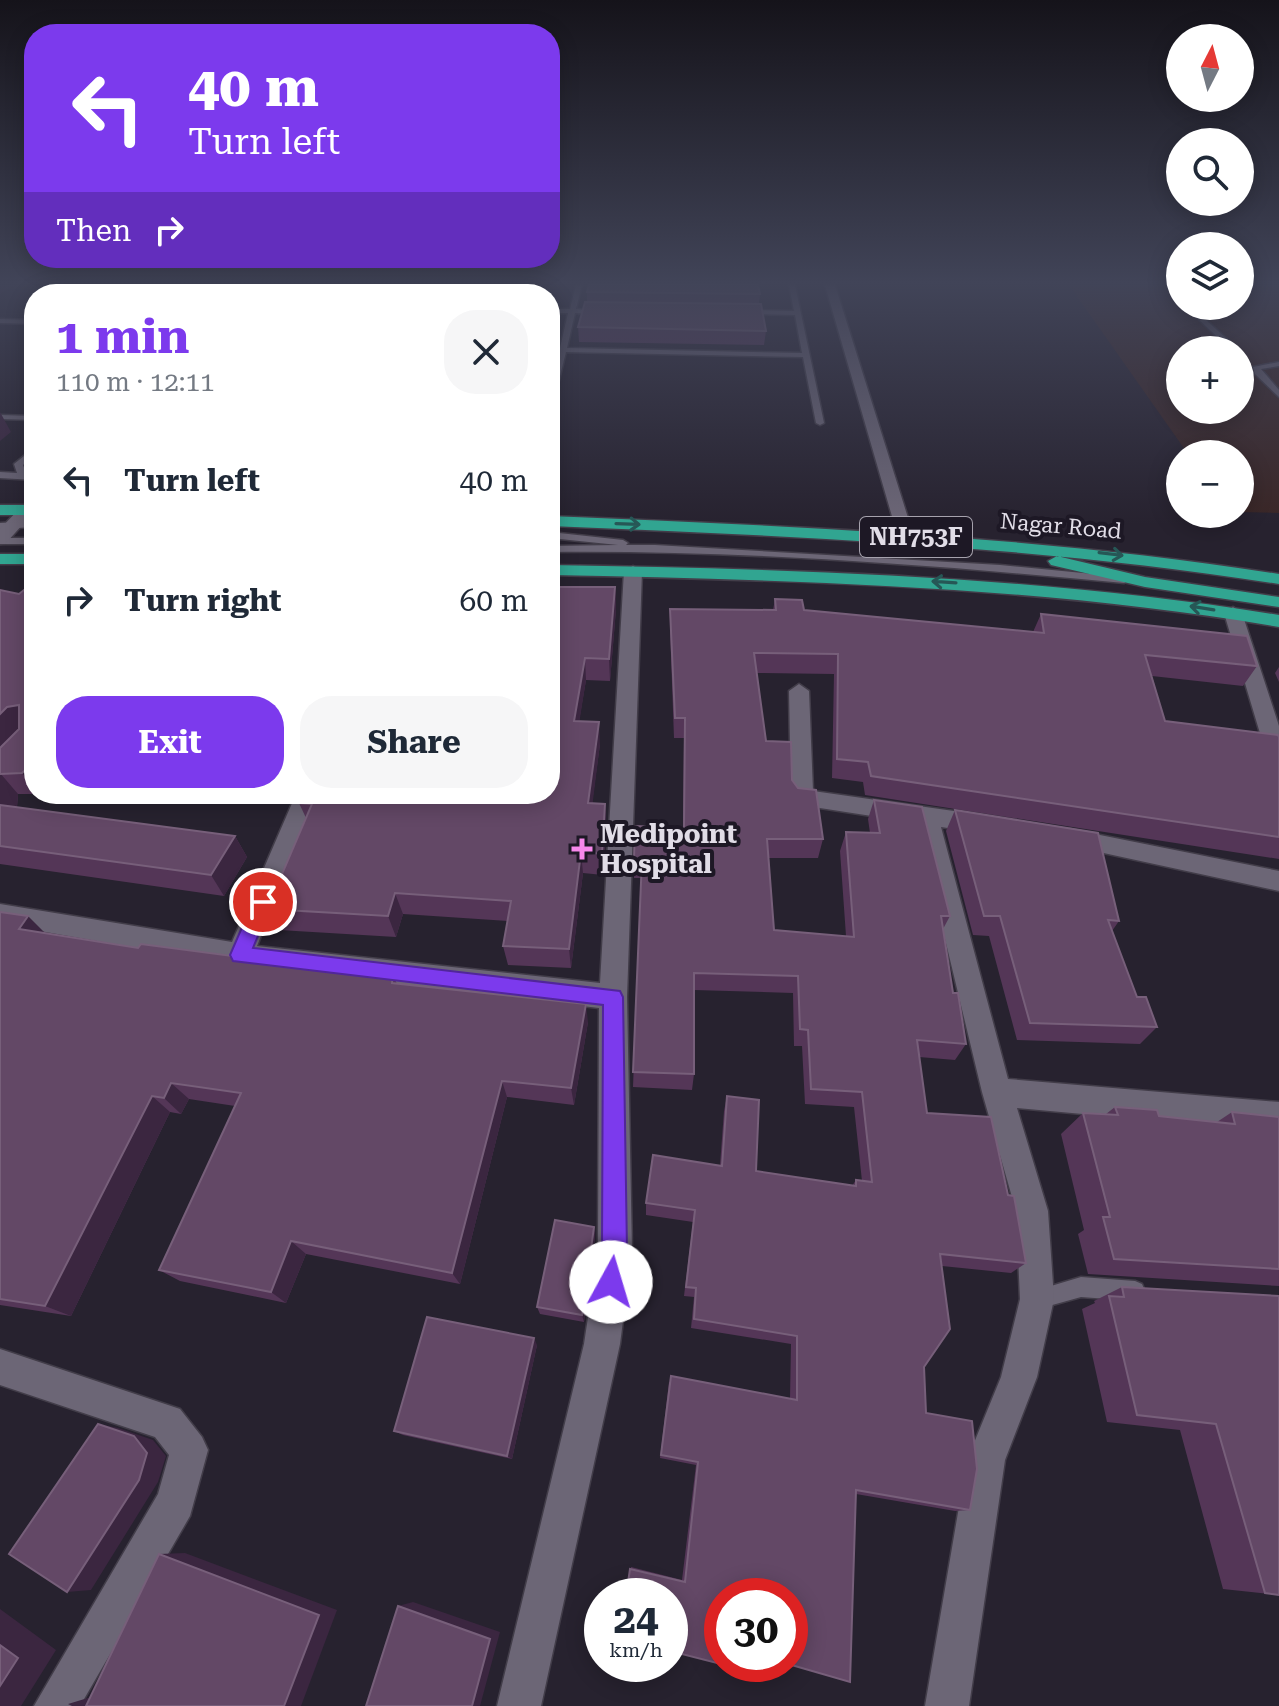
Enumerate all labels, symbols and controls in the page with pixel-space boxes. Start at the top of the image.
north arrow [1166,24,1254,112]
map controls [1166,24,1254,528]
text: 40 m [188,54,319,120]
icon: left [56,56,160,160]
text: Turn left [188,121,340,163]
button: search [1166,128,1254,216]
icon: right [147,208,191,252]
text: Then [56,213,131,248]
button: layers [1166,232,1254,320]
text: 1 min [56,309,189,365]
button: close [444,310,528,394]
button: + [1166,336,1254,424]
text: 110 m · 12:11 [56,367,215,397]
button: − [1166,440,1254,528]
icon: left [56,458,100,502]
text: Turn left [124,463,260,498]
text: 40 m [459,463,528,498]
street label: Nagar Road [999,508,1123,544]
one-way arrow [614,517,641,532]
road number: NH753F [860,517,972,557]
one-way arrow [1098,547,1123,562]
one-way arrow [931,574,958,589]
icon: right [56,578,100,622]
text: Turn right [124,583,281,618]
text: 60 m [459,583,528,618]
one-way arrow [1190,600,1215,615]
button: Exit [56,696,284,788]
button: Share [300,696,528,788]
place label: Medipoint Hospital [600,819,738,879]
marker: Medipoint Hospital [571,838,593,860]
pin [229,868,297,936]
icon: arrive [241,880,285,924]
position arrow [569,1240,653,1324]
speed limit sign: 30 [704,1578,808,1682]
text: 24 [614,1596,658,1643]
text: km/h [609,1638,663,1662]

